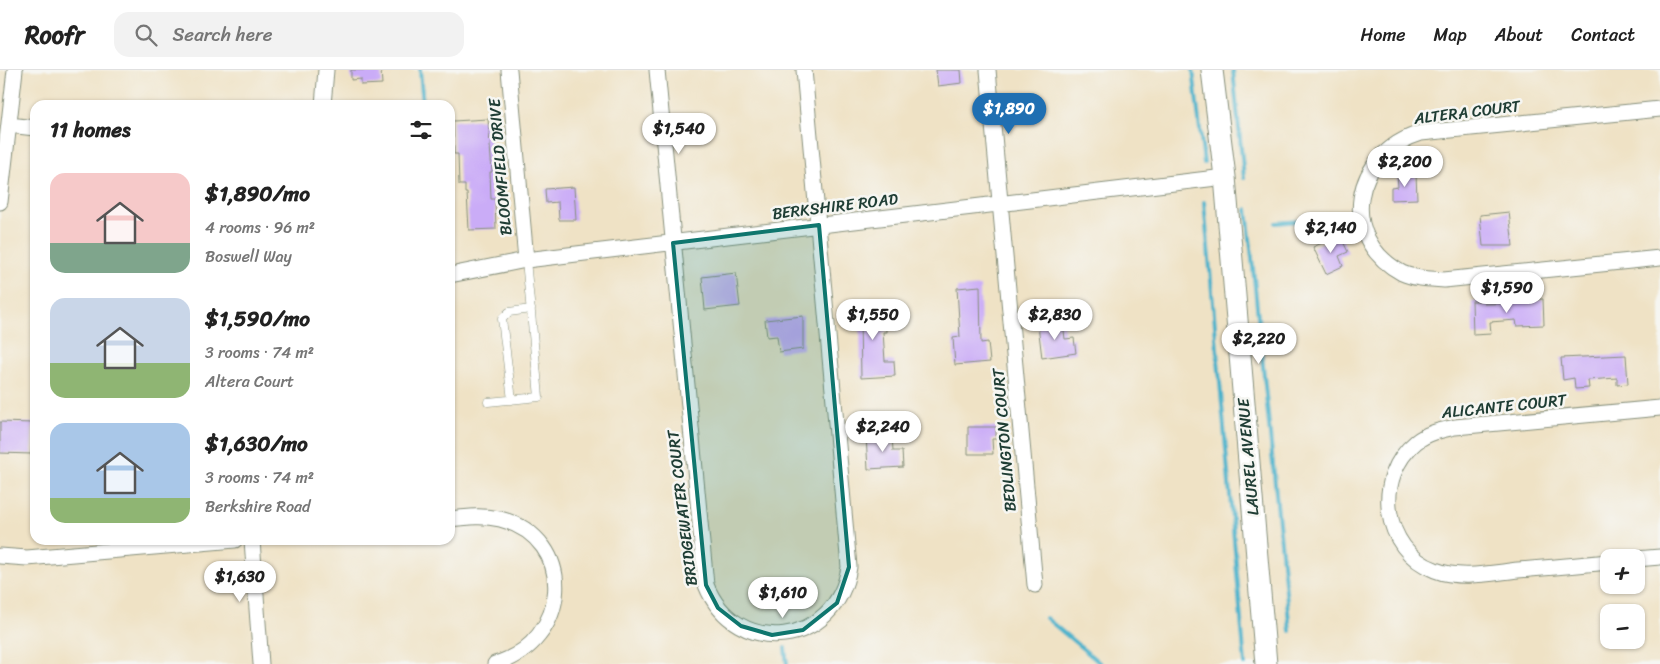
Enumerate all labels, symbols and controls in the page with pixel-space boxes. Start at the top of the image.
search box [114,12,464,57]
text: Roofr [25,14,84,56]
text: Search here [172,18,273,51]
text: Home [1361,19,1406,51]
text: Map [1434,19,1467,51]
text: About [1495,19,1543,51]
text: Contact [1571,19,1635,51]
icon: search [132,21,160,49]
street label: ALTERA COURT [1411,91,1523,133]
pin: $1,890 [968,92,1050,135]
text: $1,890 [983,94,1035,123]
street label: BLOOMFIELD DRIVE [479,96,520,237]
text: 11 homes [50,111,131,149]
pin: $1,540 [638,112,720,155]
text: $1,540 [653,114,705,143]
icon: filters [407,116,435,144]
pin: $2,200 [1364,146,1446,188]
text: $2,200 [1378,147,1432,176]
text: $1,890/mo [205,175,310,213]
street label: BERKSHIRE ROAD [770,184,900,228]
icon: home [90,193,150,253]
pin: $2,140 [1290,212,1372,254]
text: 4 rooms · 96 m² [205,213,315,242]
text: $2,140 [1305,213,1357,242]
text: Boswell Way [205,242,292,271]
pin: $1,590 [1466,272,1548,314]
text: $1,590 [1481,273,1533,302]
pin: $1,550 [832,298,914,341]
pin: $2,830 [1014,298,1096,341]
text: $1,590/mo [205,300,310,338]
text: $1,550 [847,300,899,329]
text: $2,830 [1029,300,1081,329]
icon: home [90,318,150,378]
pin: $2,220 [1218,322,1300,365]
text: $2,220 [1233,324,1285,353]
text: 3 rooms · 74 m² [205,338,314,367]
street label: BEDLINGTON COURT [983,366,1025,513]
text: Altera Court [205,367,294,396]
street label: ALICANTE COURT [1439,385,1569,427]
street label: LAUREL AVENUE [1228,396,1268,517]
pin: $2,240 [842,410,924,453]
text: $2,240 [856,412,910,441]
text: $1,630/mo [205,425,308,463]
street label: BRIDGEWATER COURT [658,427,706,588]
icon: home [90,443,150,503]
text: 3 rooms · 74 m² [205,463,314,492]
text: Berkshire Road [205,492,310,521]
map controls [1600,549,1645,649]
button: + [1600,549,1645,594]
pin: $1,630 [199,560,281,603]
text: $1,630 [215,562,265,591]
pin: $1,610 [742,576,824,619]
text: $1,610 [759,578,807,607]
button: − [1600,604,1645,649]

